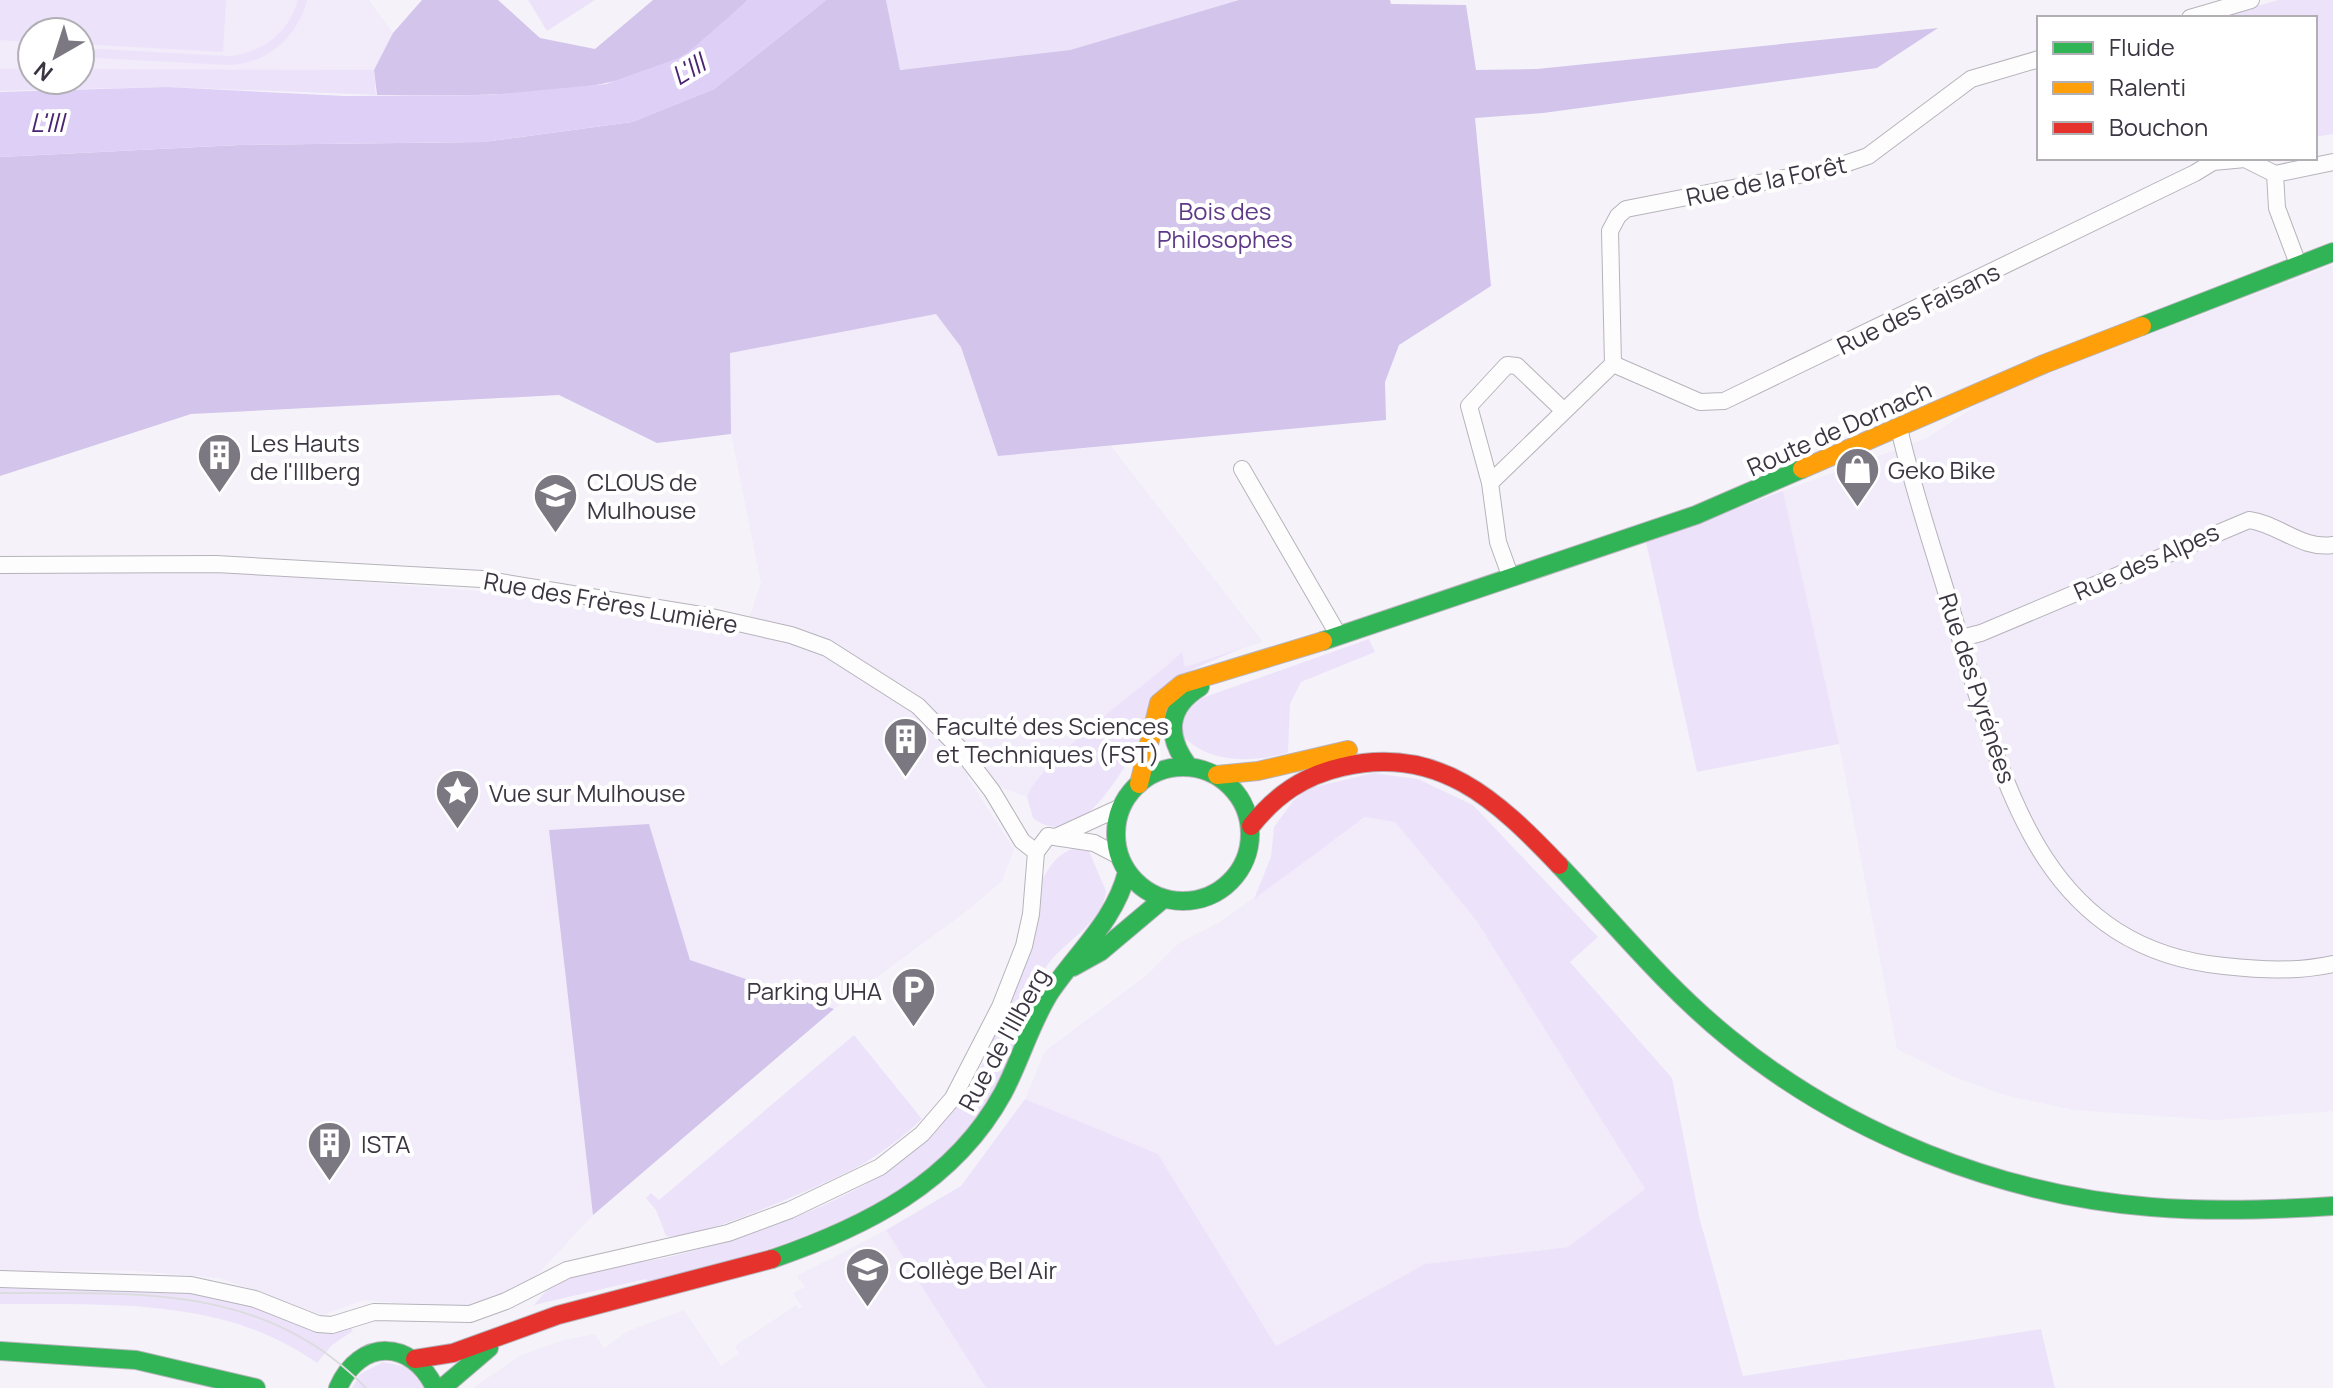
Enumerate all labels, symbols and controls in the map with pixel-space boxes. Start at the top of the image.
north arrow [16,16,96,96]
legend [2037,16,2317,160]
text: Fluide [2109,30,2175,63]
water label: L'Ill [664,43,714,93]
text: N [28,55,59,88]
text: Ralenti [2109,70,2186,103]
water label: L'Ill [30,104,67,140]
text: Bouchon [2109,110,2208,143]
street label: Rue de la Forêt [1683,147,1849,213]
park label: Bois des Philosophes [1157,194,1293,255]
street label: Rue des Faisans [1831,254,2005,362]
street label: Route de Dornach [1742,373,1936,483]
place label: Les Hauts de l'Illberg [250,426,361,487]
building icon: Les Hauts de l'Illberg [195,432,243,495]
shop icon: Geko Bike [1833,445,1881,508]
place label: Geko Bike [1888,453,1996,486]
place label: CLOUS de Mulhouse [587,465,697,526]
school or university icon: CLOUS de Mulhouse [532,471,580,534]
street label: Rue des Alpes [2068,514,2224,608]
street label: Rue des Frères Lumière [481,563,741,641]
street label: Rue des Pyrénées [1932,589,2024,787]
place label: Faculté des Sciences et Techniques (FST) [936,709,1169,770]
building icon: Faculté des Sciences et Techniques (FST) [881,715,929,778]
place icon: Vue sur Mulhouse [434,768,482,831]
place label: Vue sur Mulhouse [489,776,686,809]
street label: Rue de l'Illberg [950,962,1056,1116]
parking icon: Parking UHA [889,966,937,1029]
place label: Parking UHA [747,974,882,1007]
building icon: ISTA [306,1119,354,1182]
place label: ISTA [361,1127,410,1160]
school or university icon: Collège Bel Air [844,1245,892,1308]
place label: Collège Bel Air [899,1253,1058,1286]

